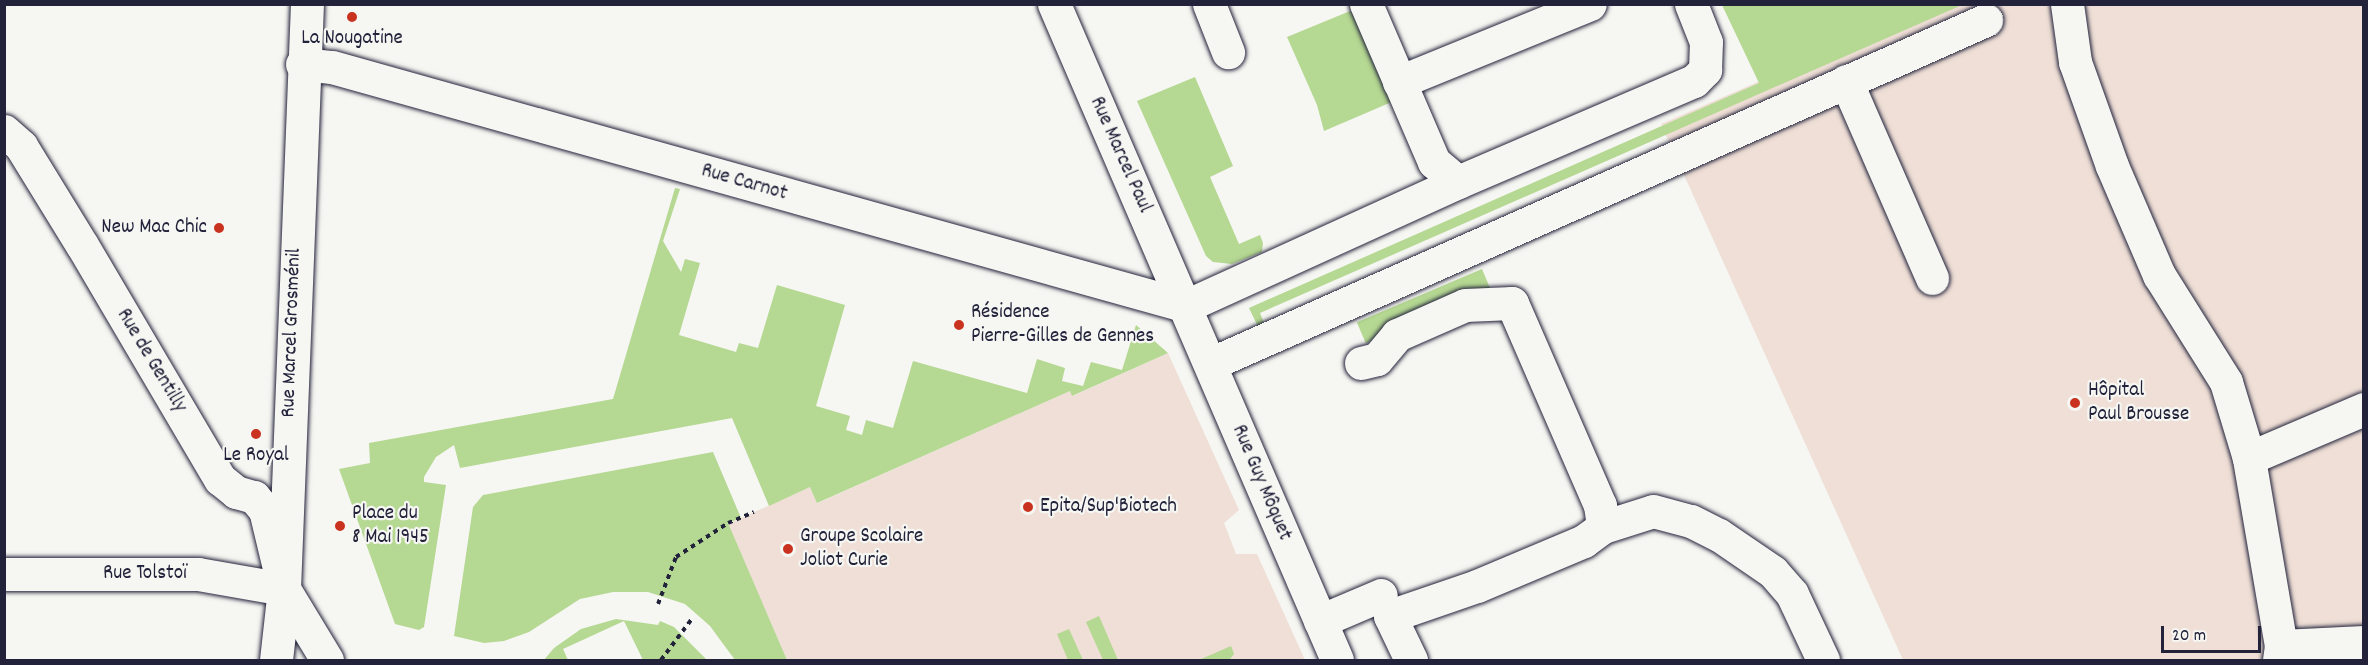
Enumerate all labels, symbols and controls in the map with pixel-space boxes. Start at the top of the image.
marker: La Nougatine [345,10,359,24]
place label: La Nougatine [301,26,403,52]
street label: Rue Marcel Paul [1083,93,1157,217]
street label: Rue Carnot [698,159,790,207]
place label: New Mac Chic [101,215,207,241]
marker: New Mac Chic [212,221,226,235]
street label: Rue Marcel Grosménil [276,248,308,418]
place label: Résidence Pierre-Gilles de Gennes [971,300,1154,350]
street label: Rue de Gentilly [110,304,192,418]
marker: Résidence Pierre-Gilles de Gennes [952,318,966,332]
place label: Hôpital Paul Brousse [2088,378,2189,428]
marker: Hôpital Paul Brousse [2066,394,2084,412]
street label: Rue Guy Môquet [1225,421,1297,545]
marker: Le Royal [249,427,263,441]
place label: Le Royal [223,443,289,469]
place label: Epita/Sup'Biotech [1040,494,1177,520]
marker: Epita/Sup'Biotech [1021,500,1035,514]
place label: Place du 8 Mai 1945 [352,501,429,551]
marker: Place du 8 Mai 1945 [333,519,347,533]
place label: Groupe Scolaire Joliot Curie [800,524,923,574]
marker: Groupe Scolaire Joliot Curie [781,542,795,556]
street label: Rue Tolstoï [103,561,187,587]
scale bar [2164,614,2264,652]
text: 20 m [2172,624,2206,649]

